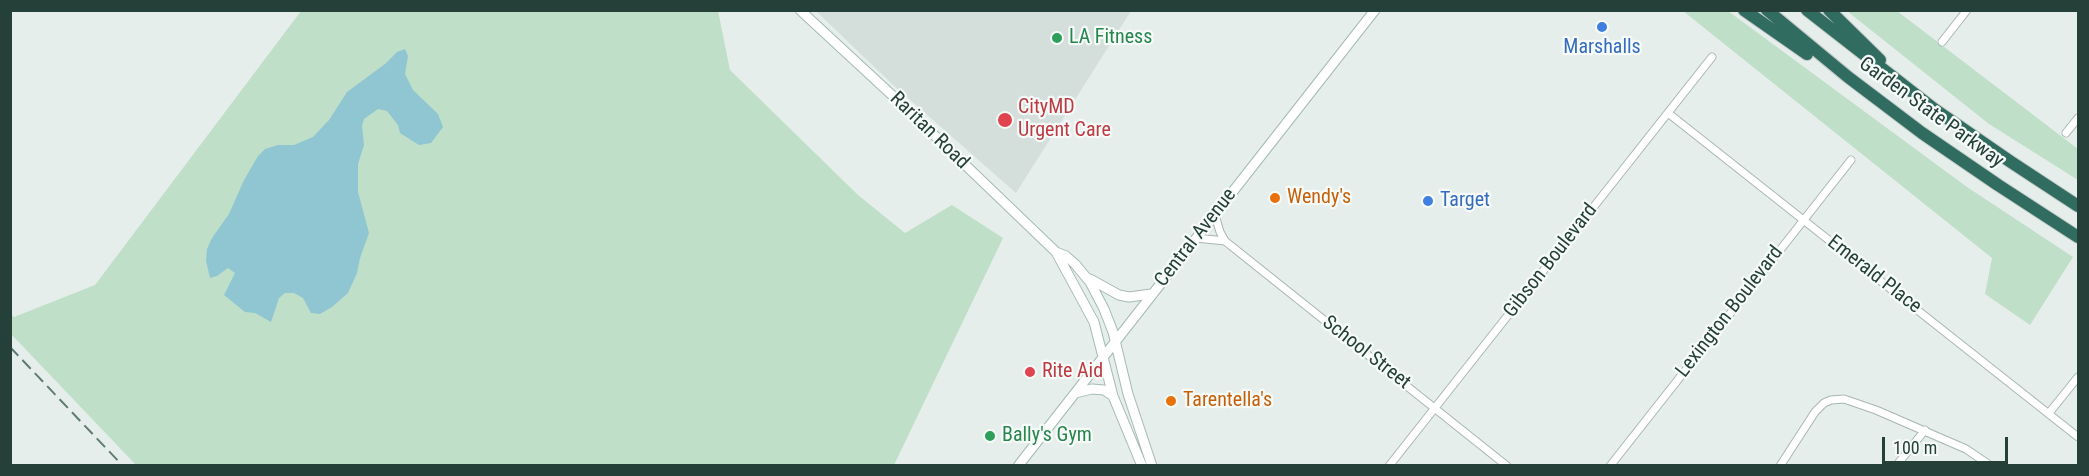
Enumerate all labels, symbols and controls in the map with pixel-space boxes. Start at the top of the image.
marker: Marshalls [1595,20,1609,34]
place label: LA Fitness [1069,26,1152,50]
marker: LA Fitness [1050,31,1064,45]
place label: Marshalls [1563,36,1641,60]
street label: Garden State Parkway [1854,52,2008,174]
street label: Raritan Road [884,87,974,175]
place label: CityMD Urgent Care [1018,96,1111,143]
marker: CityMD Urgent Care [996,111,1014,129]
street label: Central Avenue [1150,184,1242,292]
place label: Wendy's [1287,186,1351,210]
place label: Target [1440,189,1490,213]
marker: Wendy's [1268,191,1282,205]
marker: Target [1421,194,1435,208]
street label: Gibson Boulevard [1499,199,1603,323]
street label: Emerald Place [1822,231,1926,319]
street label: Lexington Boulevard [1671,242,1789,382]
street label: School Street [1317,311,1415,395]
place label: Rite Aid [1042,360,1103,384]
marker: Rite Aid [1023,365,1037,379]
place label: Tarentella's [1183,389,1272,413]
marker: Tarentella's [1164,394,1178,408]
place label: Bally's Gym [1002,424,1092,448]
scale bar [1885,425,2011,463]
marker: Bally's Gym [983,429,997,443]
text: 100 m [1893,437,1937,458]

